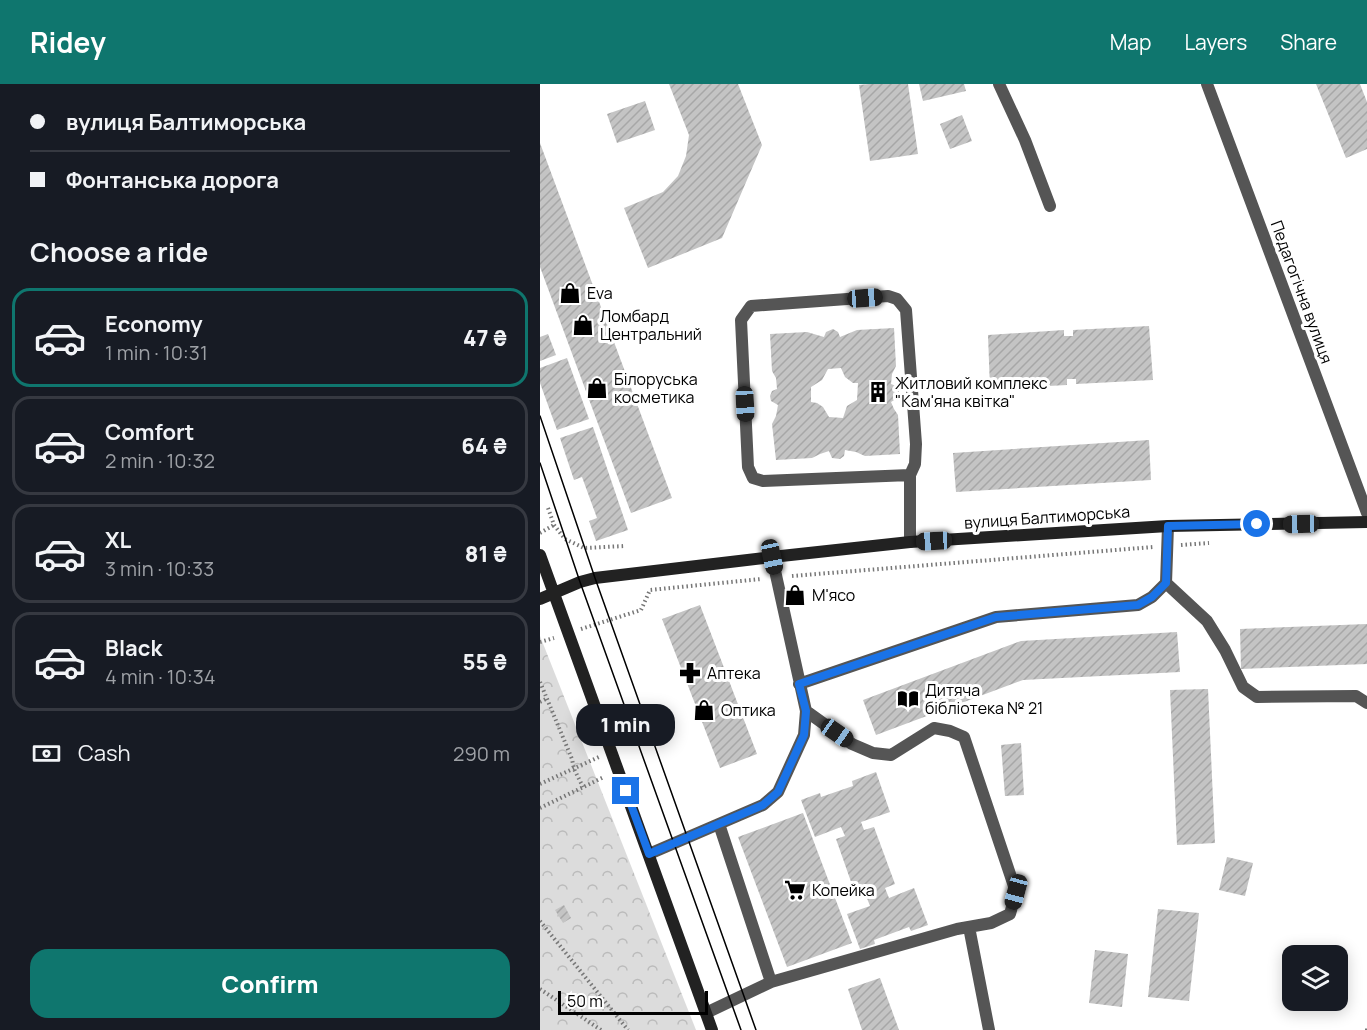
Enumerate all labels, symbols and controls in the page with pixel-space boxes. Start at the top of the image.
text: Ridey [30,23,106,61]
text: Map [1110,28,1151,56]
text: Layers [1184,28,1247,56]
text: Share [1280,28,1337,56]
text: вулиця Балтиморська [66,107,306,137]
text: Фонтанська дорога [66,165,279,195]
street label: Педагогічна вулиця [1266,217,1338,367]
text: Choose a ride [30,233,208,270]
shop icon: Eva [558,281,582,305]
place label: Eva [587,282,613,304]
car [846,288,884,308]
place label: Ломбард Центральний [600,305,702,345]
text: Economy [105,309,203,339]
icon: car [33,311,87,365]
shop icon: Ломбард Центральний [571,313,595,337]
text: 47 ₴ [463,323,507,353]
text: 1 min · 10:31 [105,339,208,366]
place label: Білоруська косметика [614,368,698,408]
place label: Житловий комплекс "Кам'яна квітка" [895,372,1048,412]
shop icon: Білоруська косметика [585,376,609,400]
building icon: Житловий комплекс "Кам'яна квітка" [866,380,890,404]
car [735,386,755,422]
text: Comfort [105,417,194,447]
icon: car [33,419,87,473]
text: 64 ₴ [461,431,507,461]
text: 2 min · 10:32 [105,447,215,474]
street label: вулиця Балтиморська [963,500,1131,534]
route start [1243,510,1270,537]
car [1283,515,1319,533]
text: XL [105,525,131,555]
icon: car [33,527,87,581]
car [916,531,952,551]
car [759,538,785,576]
text: 81 ₴ [465,539,507,569]
text: 3 min · 10:33 [105,555,214,582]
shop icon: М'ясо [783,583,807,607]
place label: М'ясо [812,584,855,606]
text: Black [105,633,162,663]
icon: car [33,635,87,689]
text: 55 ₴ [463,647,507,677]
pharmacy icon: Аптека [678,661,702,685]
place label: Аптека [707,662,761,684]
text: 4 min · 10:34 [105,663,216,690]
place label: Дитяча бібліотека № 21 [925,679,1043,719]
library icon: Дитяча бібліотека № 21 [896,687,920,711]
shop icon: Оптика [692,698,716,722]
place label: Оптика [721,699,776,721]
callout: 1 min [576,704,676,746]
text: 1 min [600,711,651,738]
car [817,715,857,751]
icon: cash [30,737,63,770]
text: Cash [78,738,131,768]
text: 290 m [453,740,510,767]
route end [612,777,639,804]
car [1003,872,1029,912]
supermarket icon: Копейка [783,878,807,902]
place label: Копейка [812,879,875,901]
map controls [1282,945,1348,1011]
button: layers [1282,945,1348,1011]
button: Confirm [30,949,510,1018]
scale bar [558,988,708,1016]
text: 50 m [567,990,603,1012]

